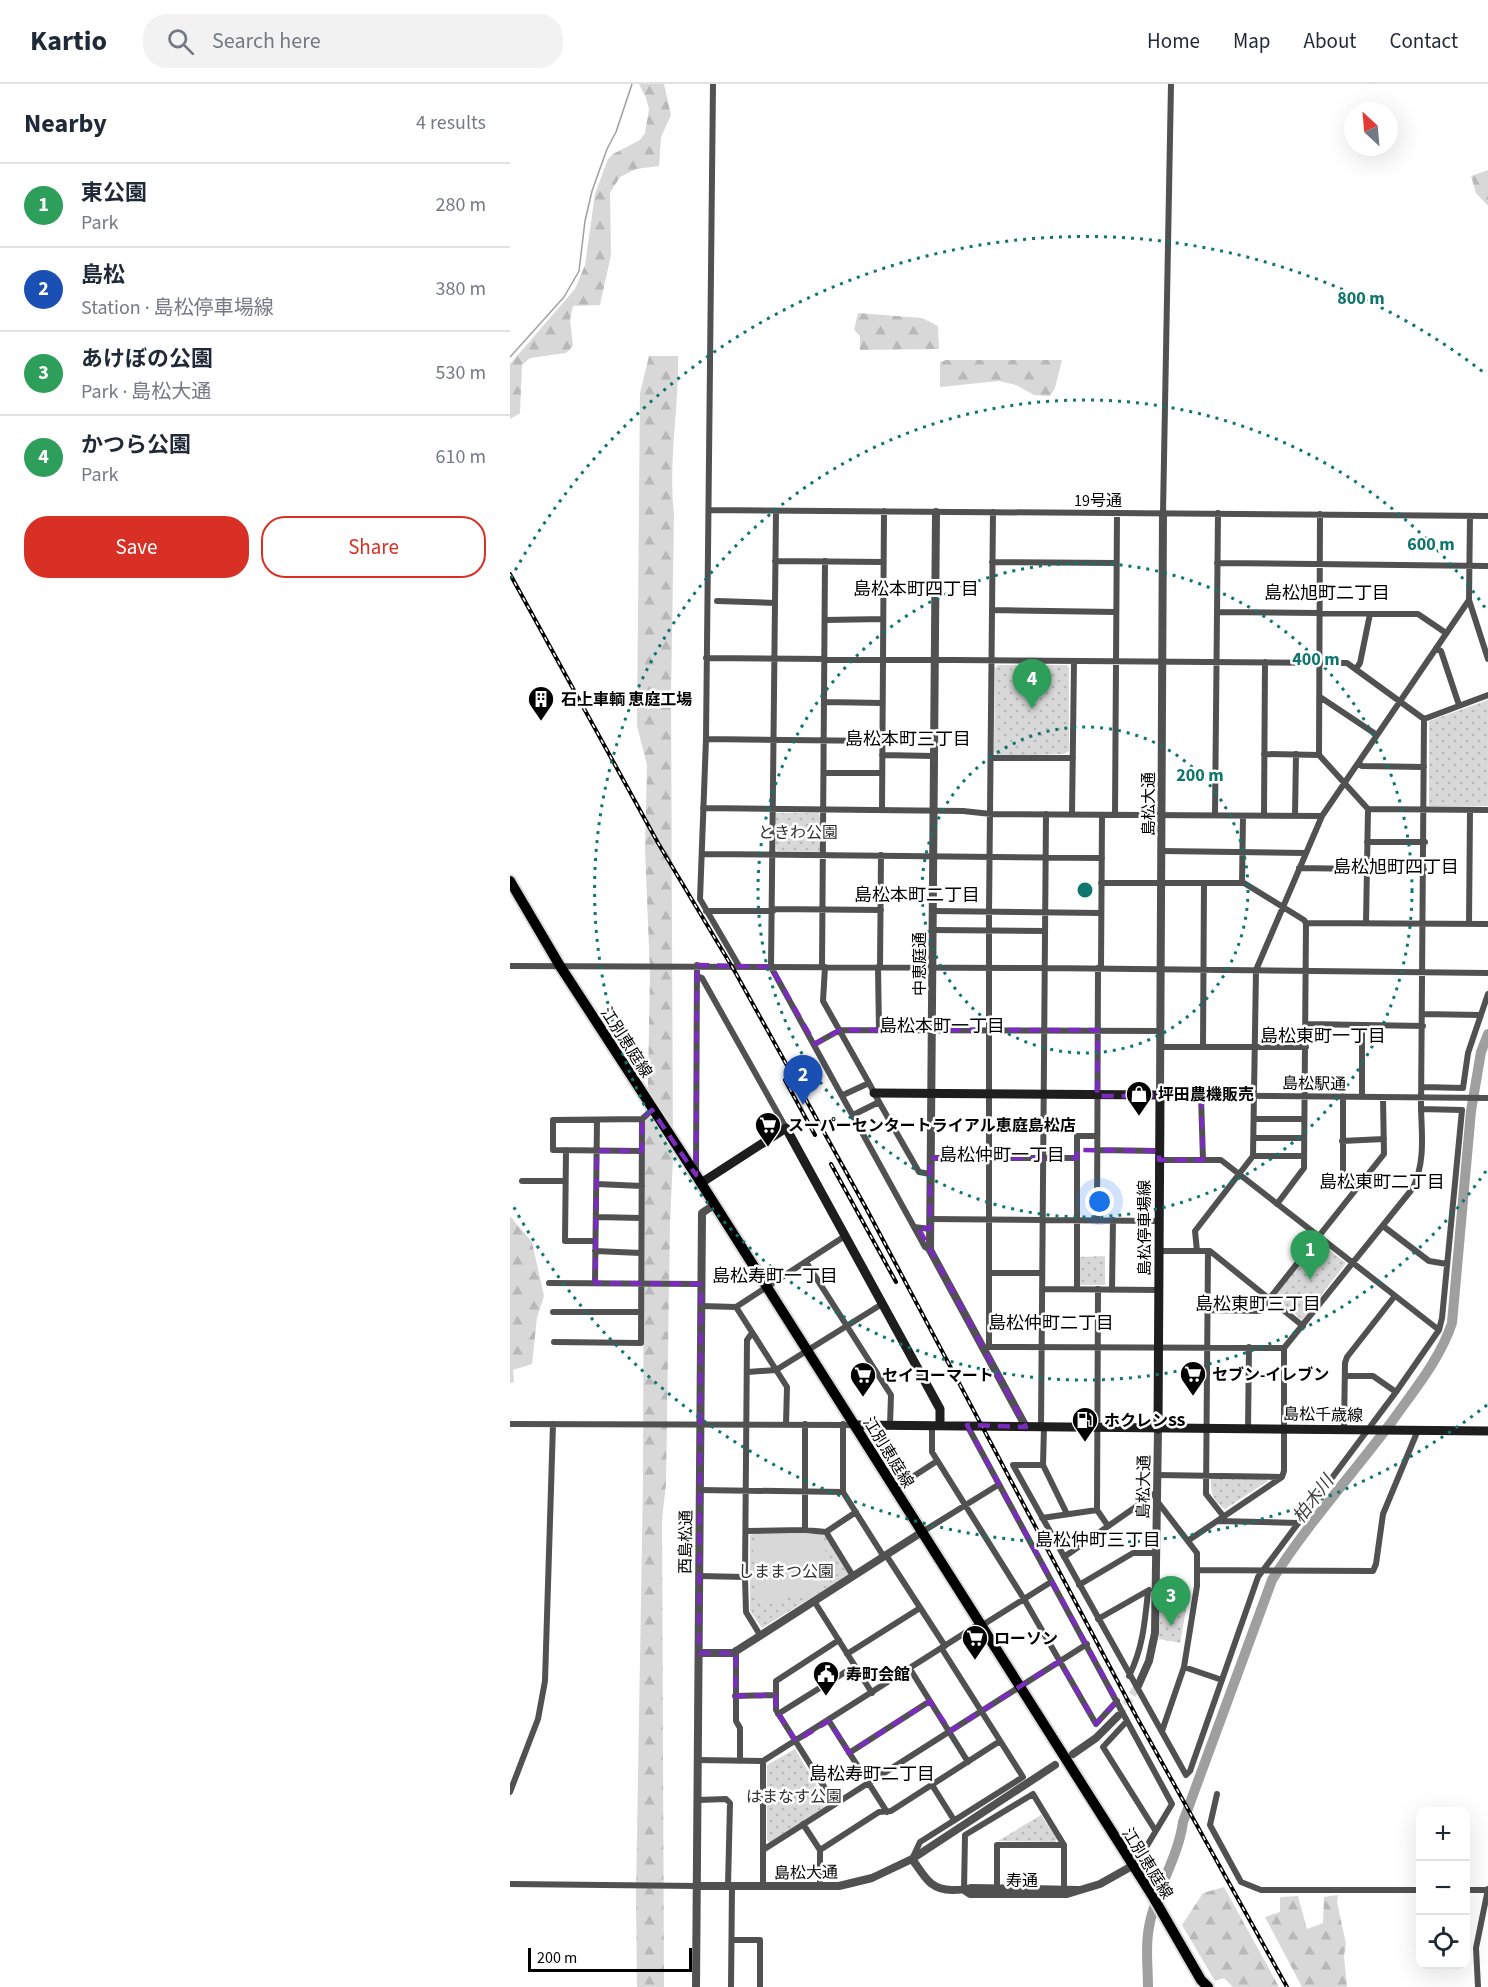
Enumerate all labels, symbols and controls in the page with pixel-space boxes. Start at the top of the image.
search box [143,14,563,68]
text: Kartio [30,21,107,61]
icon: search [164,25,197,58]
text: Search here [212,25,321,57]
text: Home [1147,26,1200,56]
text: Map [1233,26,1271,56]
text: About [1304,26,1356,56]
text: Contact [1389,26,1458,56]
north arrow [1344,102,1398,156]
text: Nearby [24,105,107,142]
text: 4 results [416,109,486,137]
text: 東公園 [81,177,147,209]
text: 1 [38,191,49,219]
text: 280 m [436,191,486,219]
text: Park [81,209,118,237]
text: 島松 [81,259,125,291]
text: 2 [38,275,49,303]
text: 380 m [436,275,486,303]
text: 800 m [1337,286,1385,311]
text: Station · 島松停車場線 [81,294,274,322]
text: あけぼの公園 [81,343,213,375]
text: 3 [38,359,49,387]
text: 530 m [436,359,486,387]
text: Park · 島松大通 [81,378,211,406]
text: かつら公園 [81,429,191,461]
text: 4 [38,443,49,471]
text: 610 m [436,443,486,471]
text: Park [81,461,118,489]
street label: 19号通 [1074,490,1122,512]
button: Save [24,516,249,578]
button: Share [261,516,486,578]
text: 600 m [1407,532,1455,557]
district label: 島松本町四丁目 [853,577,979,602]
district label: 島松旭町二丁目 [1264,581,1390,606]
text: 400 m [1292,647,1340,672]
pin: 4 [1012,660,1052,709]
building icon: 石上車輌 恵庭工場 [526,684,556,722]
place label: 石上車輌 恵庭工場 [561,689,692,711]
district label: 島松本町三丁目 [845,727,971,752]
text: 200 m [1176,763,1224,788]
street label: 島松大通 [1138,772,1160,836]
park label: ときわ公園 [758,822,838,844]
district label: 島松旭町四丁目 [1333,855,1459,880]
centre of rings [1075,880,1095,900]
district label: 島松本町二丁目 [854,883,980,908]
street label: 中恵庭通 [909,932,931,996]
street label: 江別恵庭線 [595,1003,657,1082]
district label: 島松本町一丁目 [879,1014,1005,1039]
district label: 島松東町一丁目 [1260,1024,1386,1049]
pin: 2 [784,1056,822,1105]
street label: 島松駅通 [1282,1072,1346,1096]
shop icon: 坪田農機販売 [1124,1079,1154,1117]
place label: 坪田農機販売 [1158,1084,1254,1106]
supermarket icon: スーパーセンタートライアル恵庭島松店 [753,1110,783,1148]
place label: スーパーセンタートライアル恵庭島松店 [788,1115,1076,1137]
district label: 島松仲町一丁目 [939,1143,1065,1168]
district label: 島松東町二丁目 [1319,1170,1445,1195]
street label: 島松停車場線 [1134,1180,1156,1276]
your location [1085,1187,1114,1216]
pin: 1 [1290,1230,1330,1280]
district label: 島松寿町一丁目 [712,1264,838,1289]
district label: 島松東町三丁目 [1195,1292,1321,1317]
district label: 島松仲町二丁目 [988,1311,1114,1336]
supermarket icon: セブン-イレブン [1178,1359,1208,1397]
supermarket icon: セイコーマート [848,1360,878,1398]
place label: セブン-イレブン [1212,1364,1329,1386]
place label: セイコーマート [882,1365,994,1387]
street label: 島松千歳線 [1283,1403,1363,1427]
fuel station icon: ホクレンSS [1070,1405,1100,1443]
place label: ホクレンSS [1104,1410,1186,1432]
street label: 江別恵庭線 [858,1413,919,1492]
street label: 島松大通 [1132,1455,1156,1519]
water label: 柏木川 [1287,1469,1341,1528]
street label: 西島松通 [674,1510,698,1574]
district label: 島松仲町三丁目 [1035,1528,1161,1553]
park label: しままつ公園 [738,1561,834,1583]
pin: 3 [1152,1576,1190,1626]
supermarket icon: ローソン [960,1623,990,1661]
place label: ローソン [994,1628,1058,1650]
public building icon: 寿町会館 [811,1659,841,1697]
place label: 寿町会館 [846,1664,910,1686]
district label: 島松寿町二丁目 [809,1762,935,1787]
park label: はまなす公園 [746,1786,842,1808]
map controls [1416,1807,1470,1969]
button: + [1416,1807,1470,1861]
street label: 江別恵庭線 [1117,1824,1178,1903]
street label: 島松大通 [774,1861,838,1885]
button: − [1416,1861,1470,1915]
street label: 寿通 [1006,1870,1038,1892]
button: locate [1416,1915,1470,1969]
scale bar [528,1945,692,1972]
text: 200 m [537,1947,577,1969]

